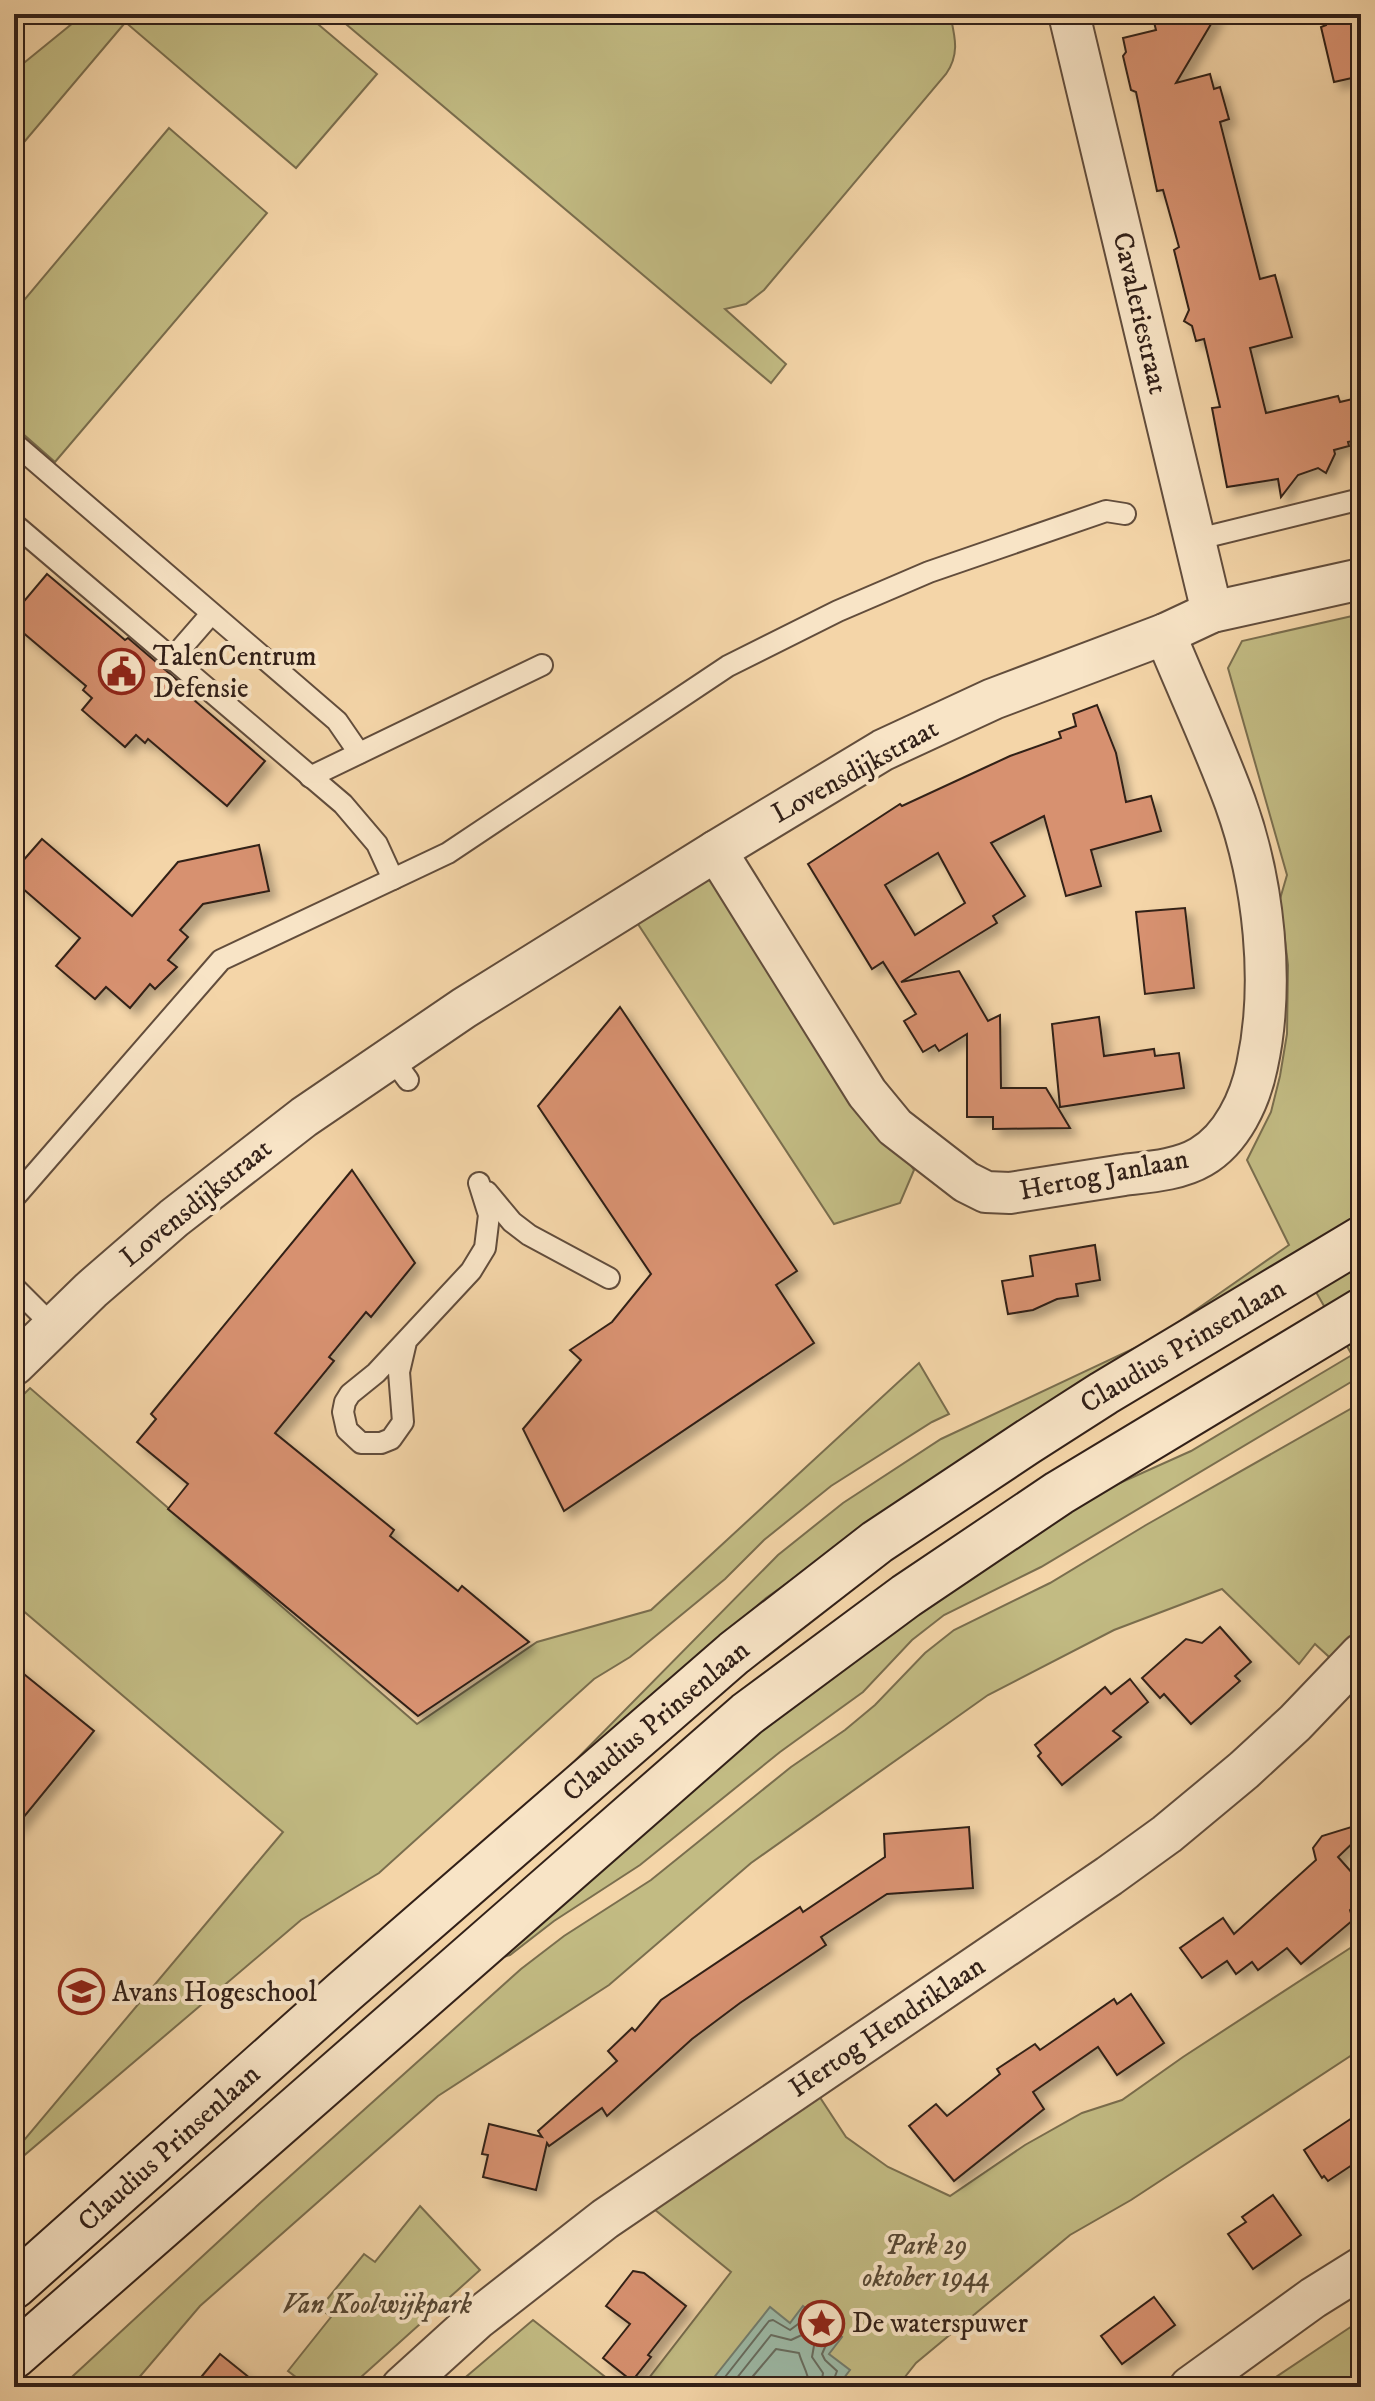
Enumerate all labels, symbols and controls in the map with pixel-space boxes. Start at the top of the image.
street label: Cavaleriestraat [1104,229,1176,397]
place label: TalenCentrum Defensie [153,639,317,706]
public building icon: TalenCentrum Defensie [98,648,146,696]
street label: Lovensdijkstraat [766,711,944,831]
street label: Lovensdijkstraat [113,1131,279,1275]
street label: Hertog Janlaan [1017,1141,1192,1209]
street label: Claudius Prinsenlaan [1074,1271,1292,1421]
street label: Claudius Prinsenlaan [555,1632,757,1809]
street label: Hertog Hendriklaan [782,1948,992,2106]
school or university icon: Avans Hogeschool [57,1968,105,2016]
place label: Avans Hogeschool [112,1975,318,2010]
street label: Claudius Prinsenlaan [71,2057,268,2239]
park label: Park 29 oktober 1944 [862,2228,990,2295]
park label: Van Koolwijkpark [282,2287,472,2322]
place icon: De waterspuwer [797,2299,845,2347]
place label: De waterspuwer [852,2306,1029,2341]

